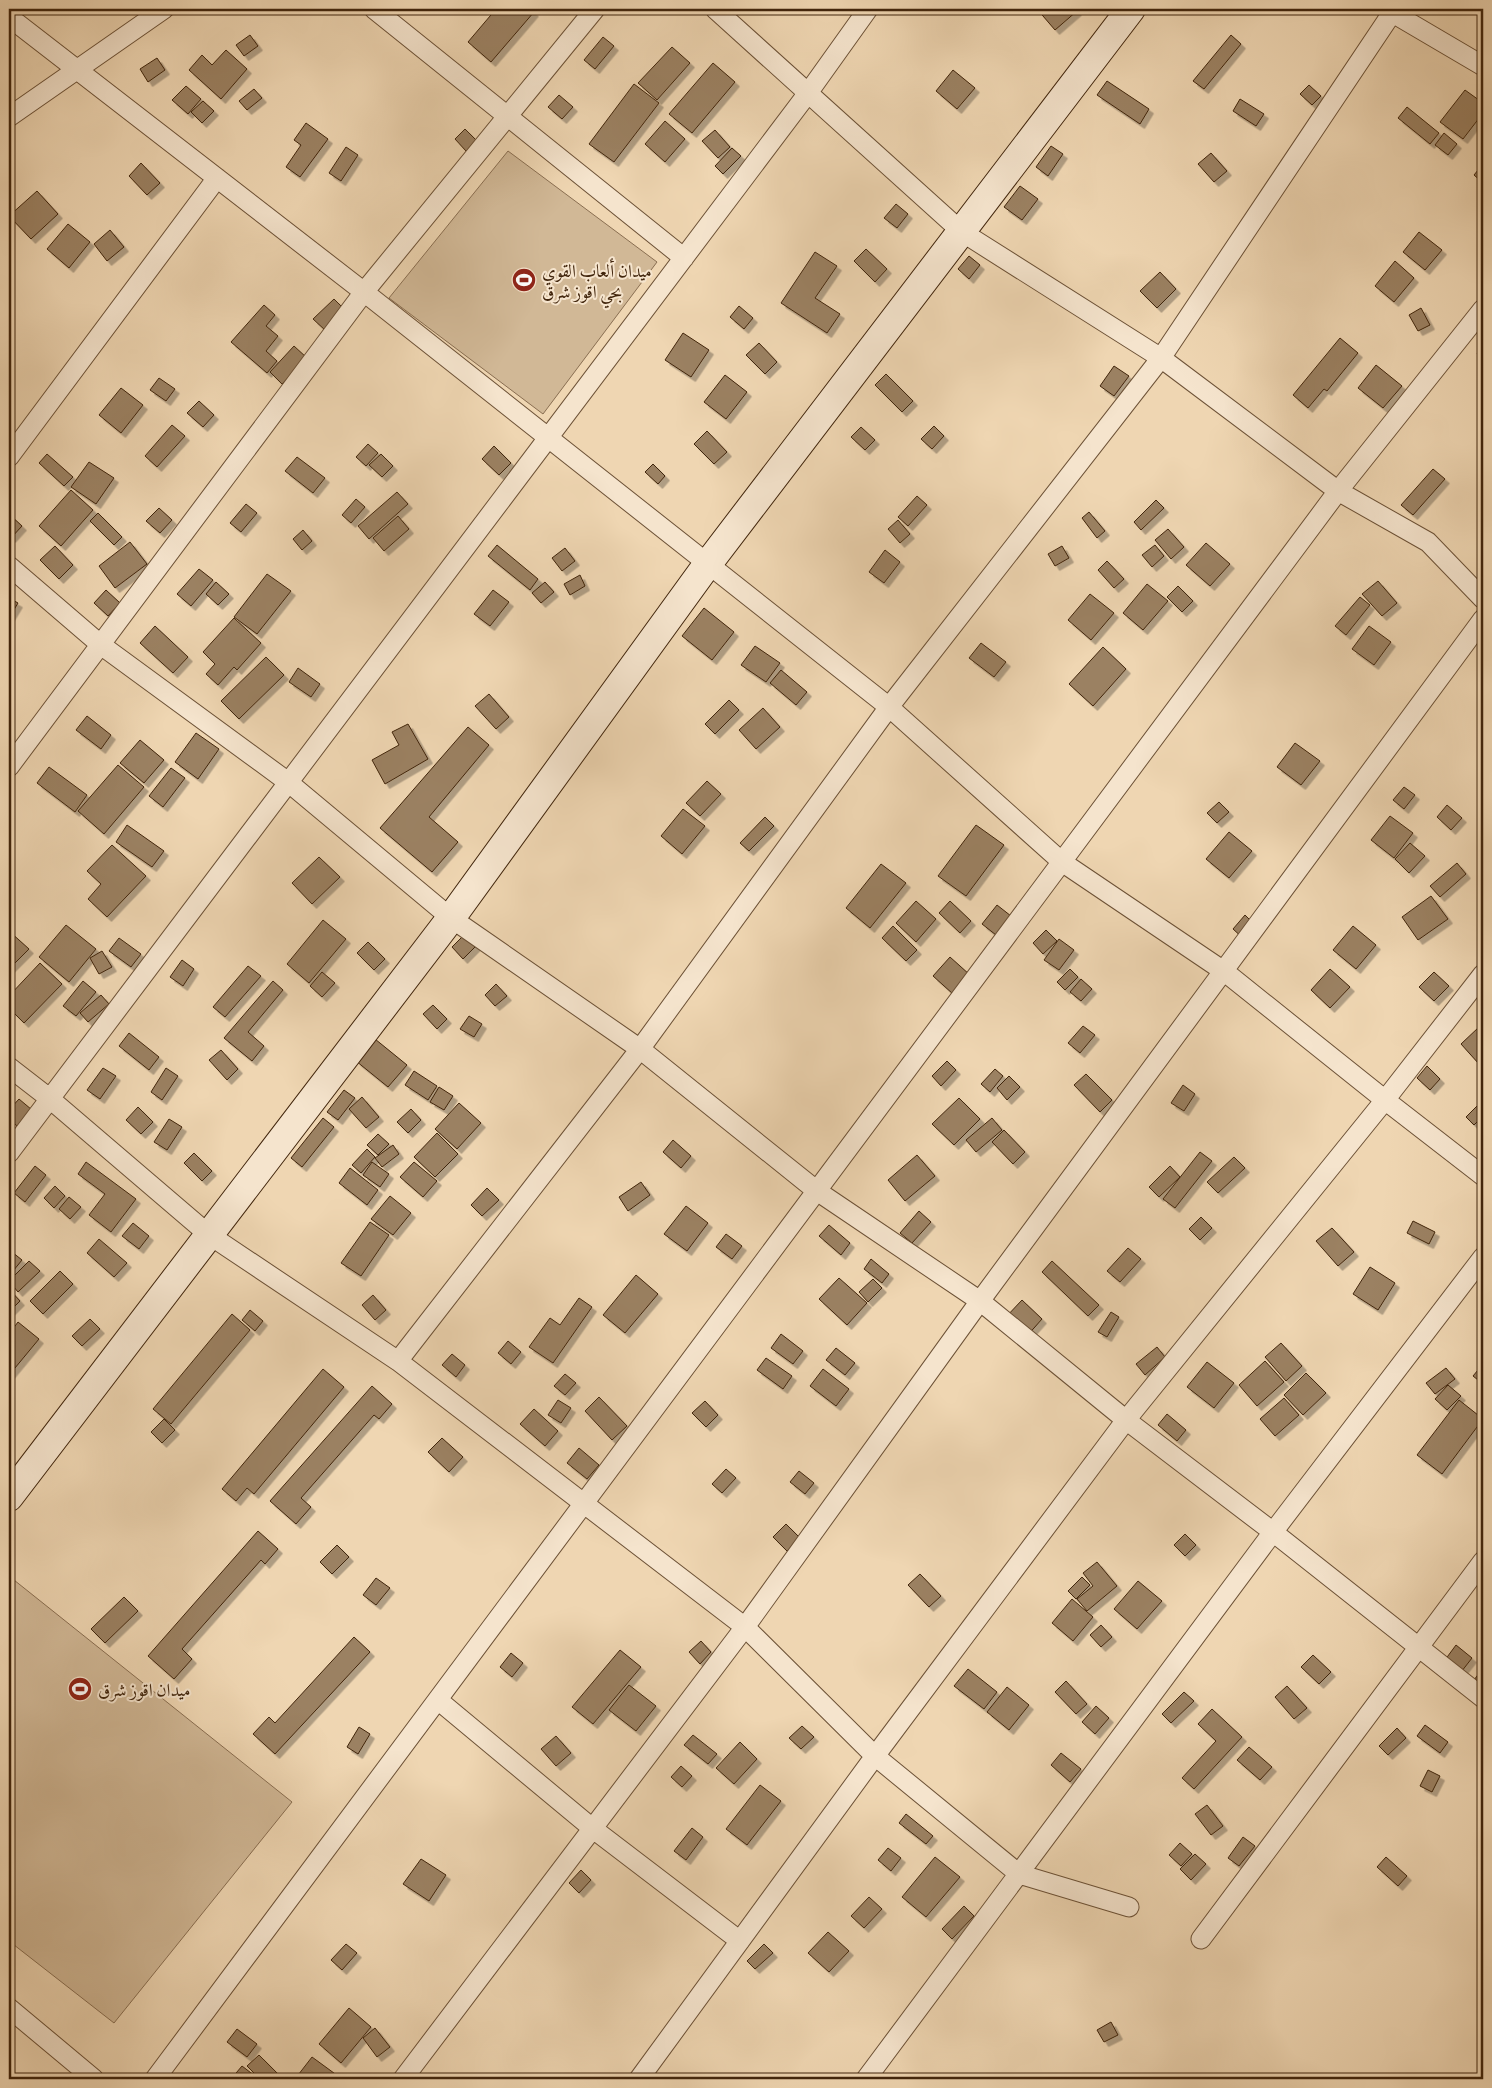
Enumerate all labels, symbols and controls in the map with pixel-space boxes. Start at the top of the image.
place label: ميدان ألعاب القوي بحي اقوز شرق [542,258,652,309]
sports icon: ميدان ألعاب القوي بحي اقوز شرق [511,267,537,293]
sports icon: ميدان اقوز شرق [67,1676,93,1702]
place label: ميدان اقوز شرق [98,1678,190,1702]

